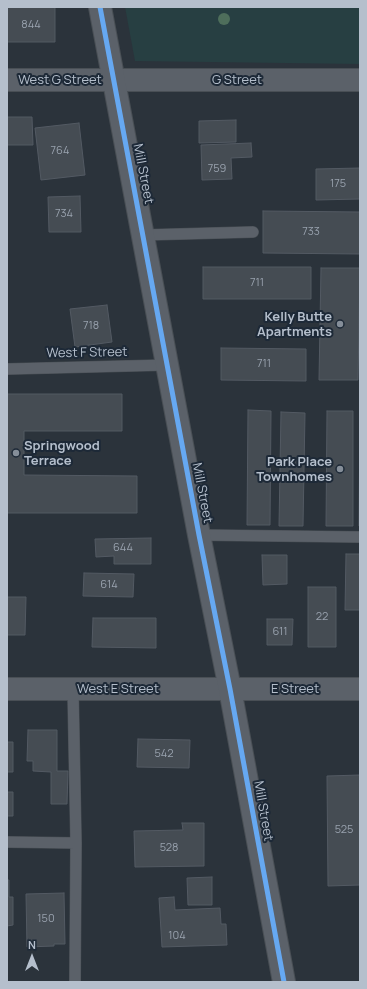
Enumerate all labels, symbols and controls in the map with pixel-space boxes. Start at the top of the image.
house number: 844 [21,18,41,32]
street label: West G Street [18,72,102,88]
street label: G Street [212,72,262,88]
street label: Mill Street [130,143,156,205]
house number: 764 [51,144,69,158]
house number: 759 [208,162,226,176]
house number: 175 [330,177,346,191]
house number: 734 [55,207,73,221]
house number: 733 [302,225,320,239]
house number: 711 [250,276,264,290]
place label: Kelly Butte Apartments [257,309,332,340]
house number: 718 [83,319,99,333]
marker: Kelly Butte Apartments [335,319,345,329]
street label: West F Street [46,344,128,362]
house number: 711 [257,357,271,371]
place label: Springwood Terrace [24,438,100,469]
marker: Springwood Terrace [11,448,21,458]
place label: Park Place Townhomes [256,454,332,485]
street label: Mill Street [189,462,215,524]
marker: Park Place Townhomes [335,464,345,474]
house number: 644 [113,541,133,555]
house number: 614 [100,578,118,592]
house number: 22 [316,610,328,624]
house number: 611 [272,625,288,639]
street label: West E Street [77,681,159,697]
street label: E Street [271,681,319,697]
house number: 542 [154,747,174,761]
street label: Mill Street [250,780,276,842]
house number: 525 [335,823,353,837]
house number: 528 [160,841,178,855]
house number: 150 [37,912,55,926]
house number: 104 [168,929,186,943]
north arrow [12,937,52,977]
text: N [28,937,36,952]

